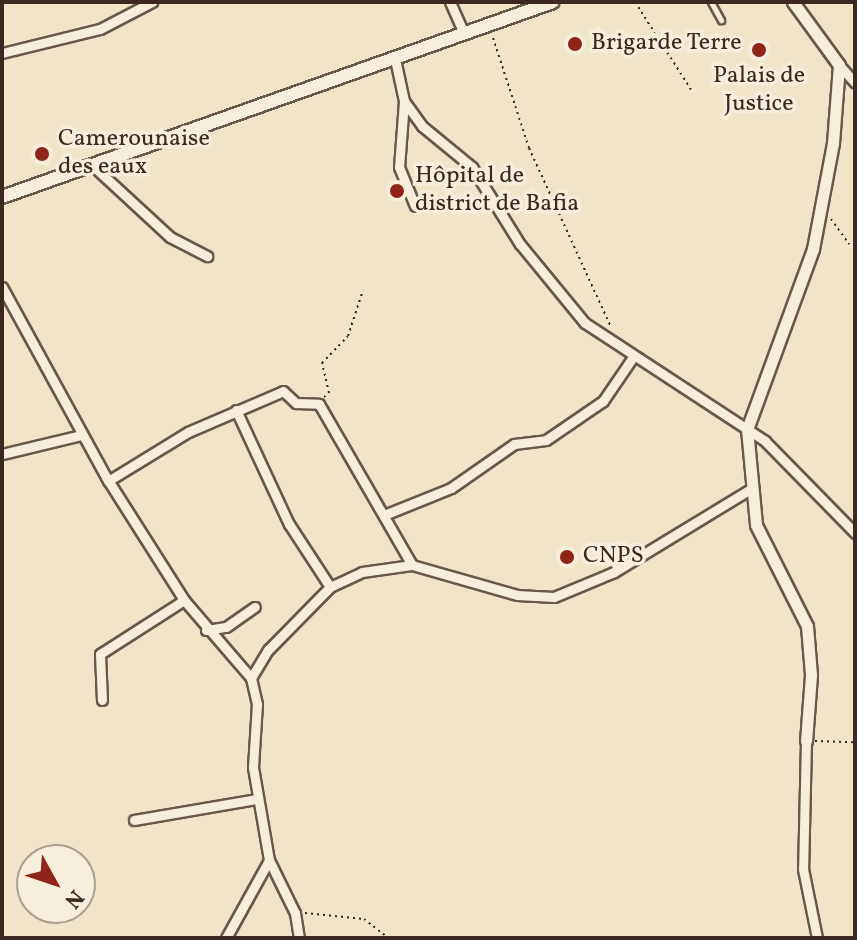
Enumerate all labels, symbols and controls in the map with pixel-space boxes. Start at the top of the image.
place label: Brigarde Terre [591,30,742,58]
marker: Brigarde Terre [566,35,584,53]
marker: Palais de Justice [750,41,768,59]
place label: Palais de Justice [713,63,805,119]
place label: Camerounaise des eaux [58,126,210,182]
marker: Camerounaise des eaux [33,145,51,163]
place label: Hôpital de district de Bafia [415,163,579,219]
marker: Hôpital de district de Bafia [386,180,408,202]
place label: CNPS [583,543,644,571]
marker: CNPS [558,548,576,566]
north arrow [16,844,96,924]
text: N [56,882,90,915]

